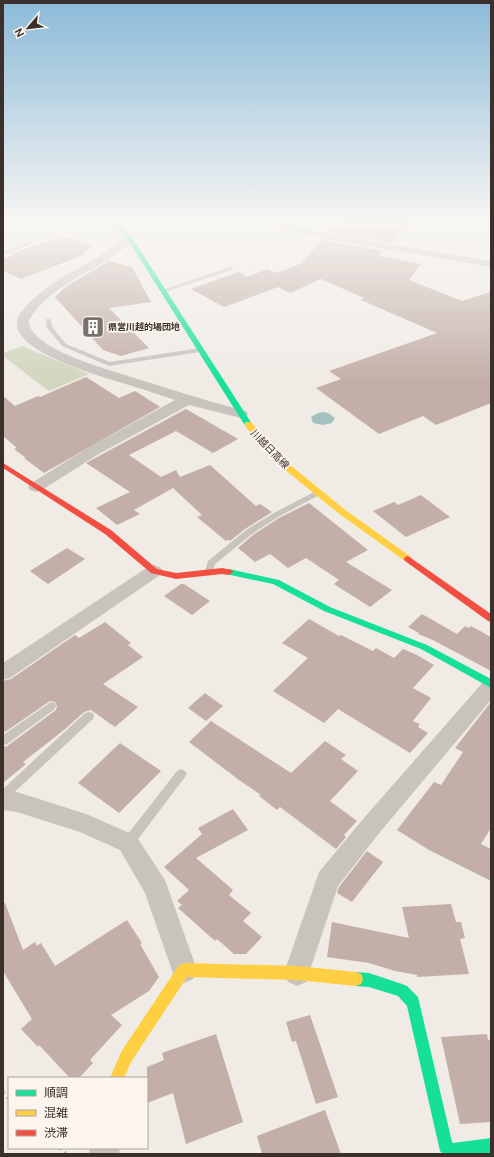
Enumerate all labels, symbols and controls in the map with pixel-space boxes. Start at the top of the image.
north arrow [8,8,48,48]
text: N [12,26,26,39]
building icon: 県営川越的場団地 [80,314,106,340]
place label: 県営川越的場団地 [108,321,180,332]
street label: 川越日高線 [249,427,291,471]
legend [8,1077,148,1149]
text: 順調 [44,1086,68,1099]
text: 混雑 [44,1106,68,1119]
text: 渋滞 [44,1126,68,1139]

